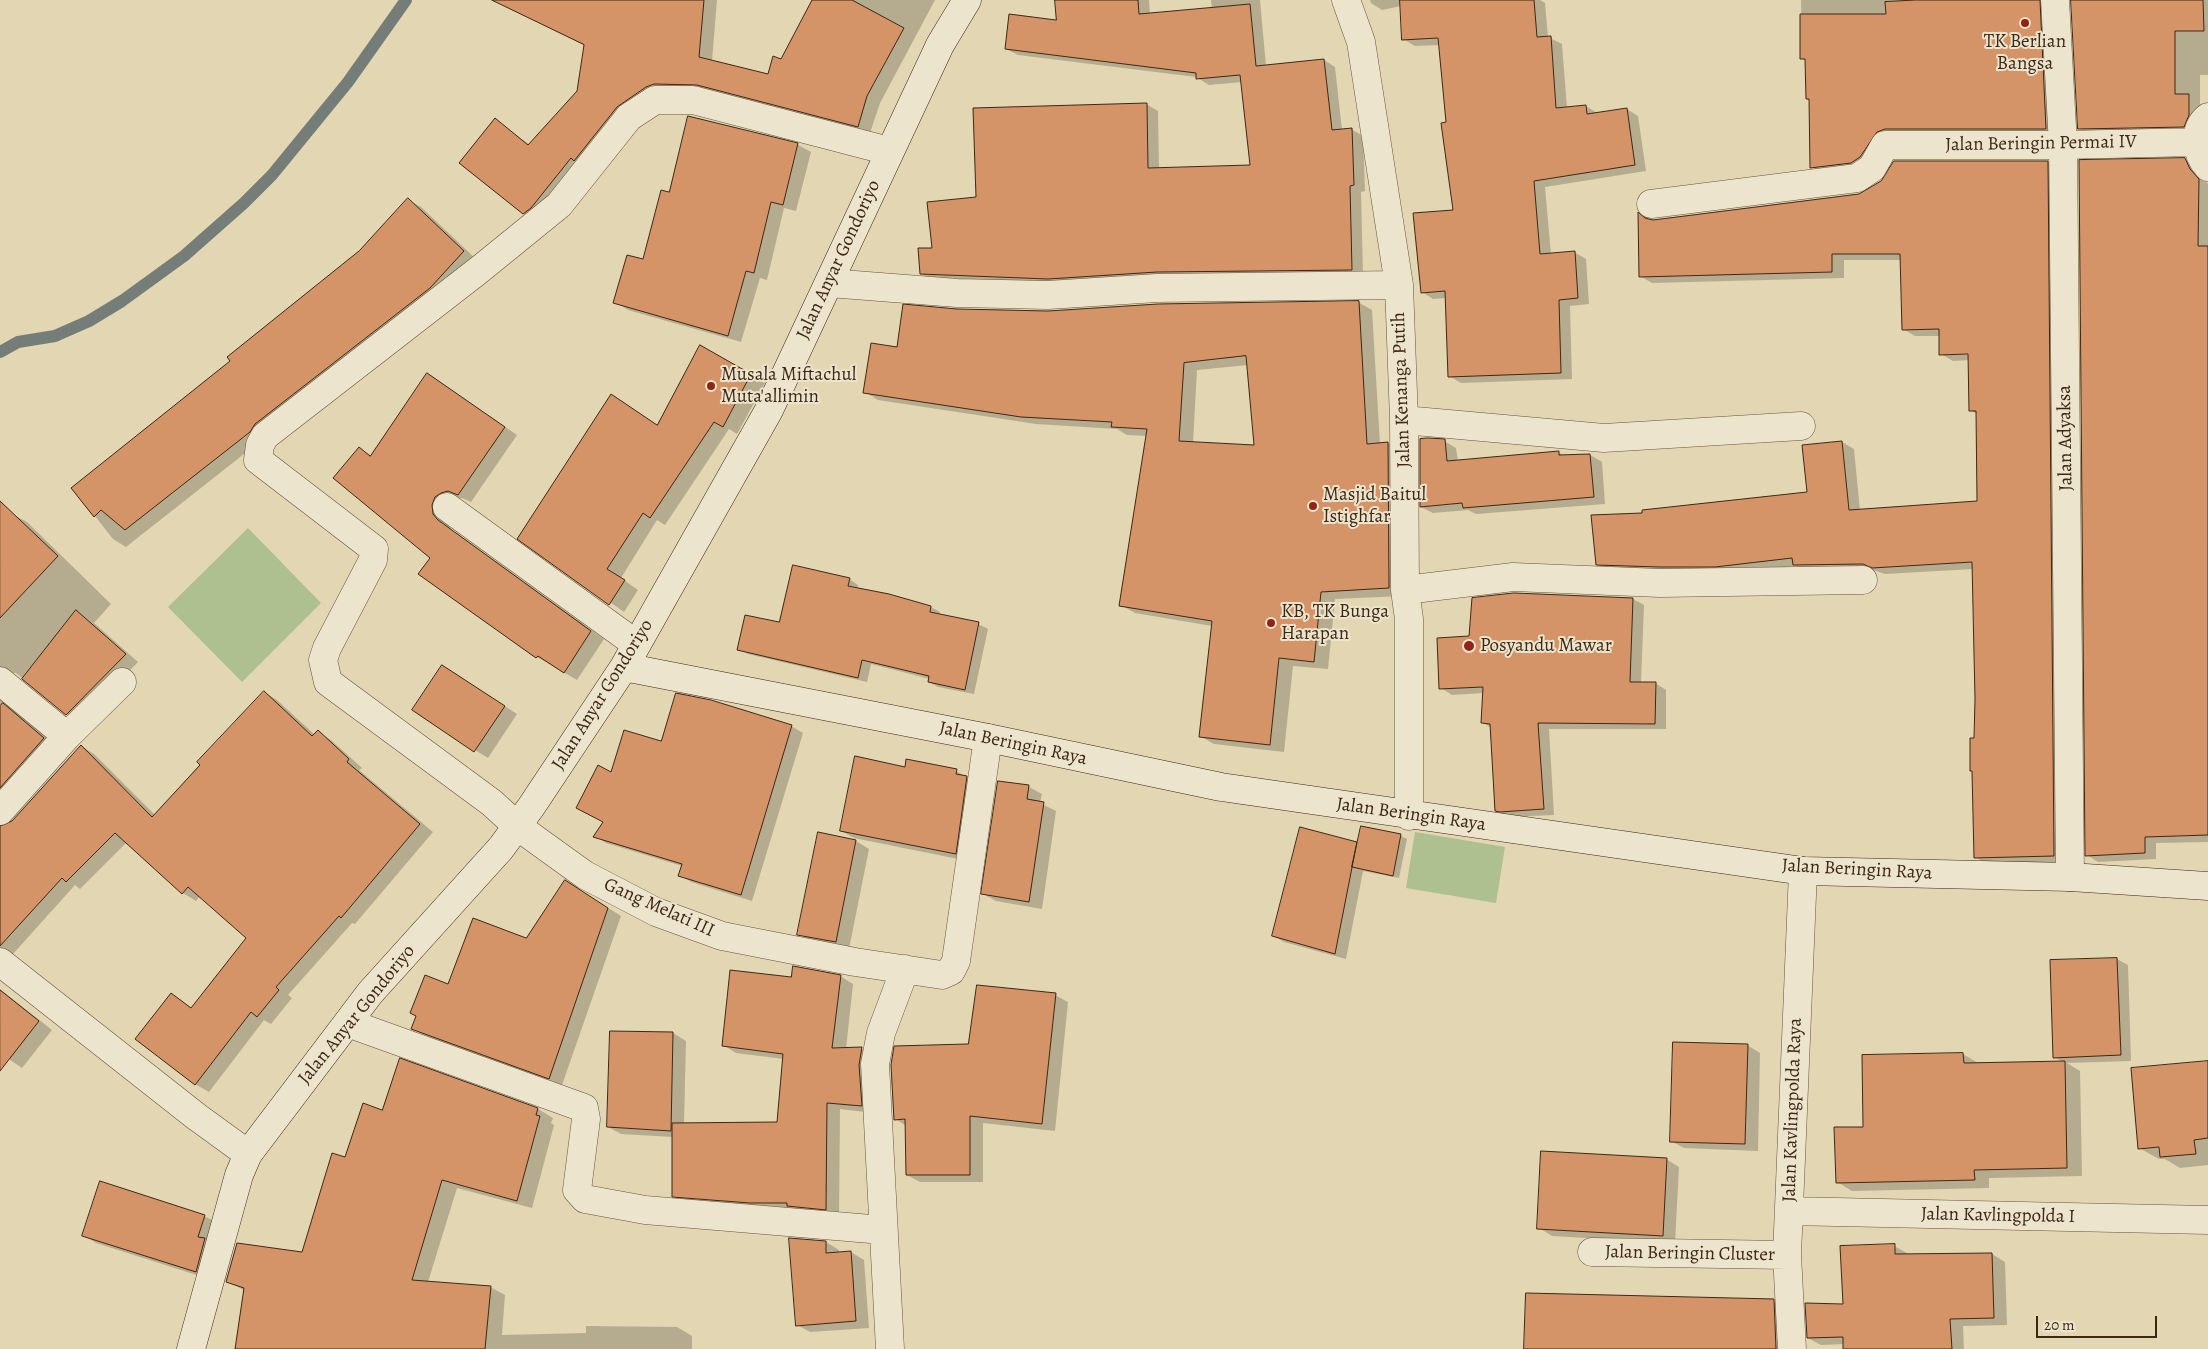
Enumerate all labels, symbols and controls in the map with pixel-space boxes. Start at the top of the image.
marker: TK Berlian Bangsa [2019,17,2031,29]
place label: TK Berlian Bangsa [1984,31,2066,75]
street label: Jalan Beringin Permai IV [1945,131,2137,157]
street label: Jalan Anyar Gondoriyo [792,177,886,343]
street label: Jalan Kenanga Putih [1388,312,1416,468]
place label: Musala Miftachul Muta'allimin [721,364,856,408]
marker: Musala Miftachul Muta'allimin [705,380,717,392]
street label: Jalan Adyaksa [2054,385,2078,491]
place label: Masjid Baitul Istighfar [1323,484,1426,528]
marker: Masjid Baitul Istighfar [1307,500,1319,512]
place label: KB, TK Bunga Harapan [1281,601,1389,645]
street label: Jalan Anyar Gondoriyo [547,616,659,774]
marker: KB, TK Bunga Harapan [1265,617,1277,629]
place label: Posyandu Mawar [1480,635,1612,657]
marker: Posyandu Mawar [1462,639,1476,653]
street label: Jalan Beringin Raya [937,717,1089,771]
street label: Jalan Beringin Raya [1335,793,1487,837]
street label: Jalan Beringin Raya [1781,855,1933,885]
street label: Gang Melati III [600,873,718,943]
street label: Jalan Anyar Gondoriyo [294,941,420,1089]
street label: Jalan Kavlingpolda Raya [1778,1017,1808,1203]
street label: Jalan Kavlingpolda I [1921,1203,2075,1229]
street label: Jalan Beringin Cluster [1605,1241,1775,1267]
scale bar [2038,1306,2159,1338]
text: 20 m [2044,1315,2075,1335]

